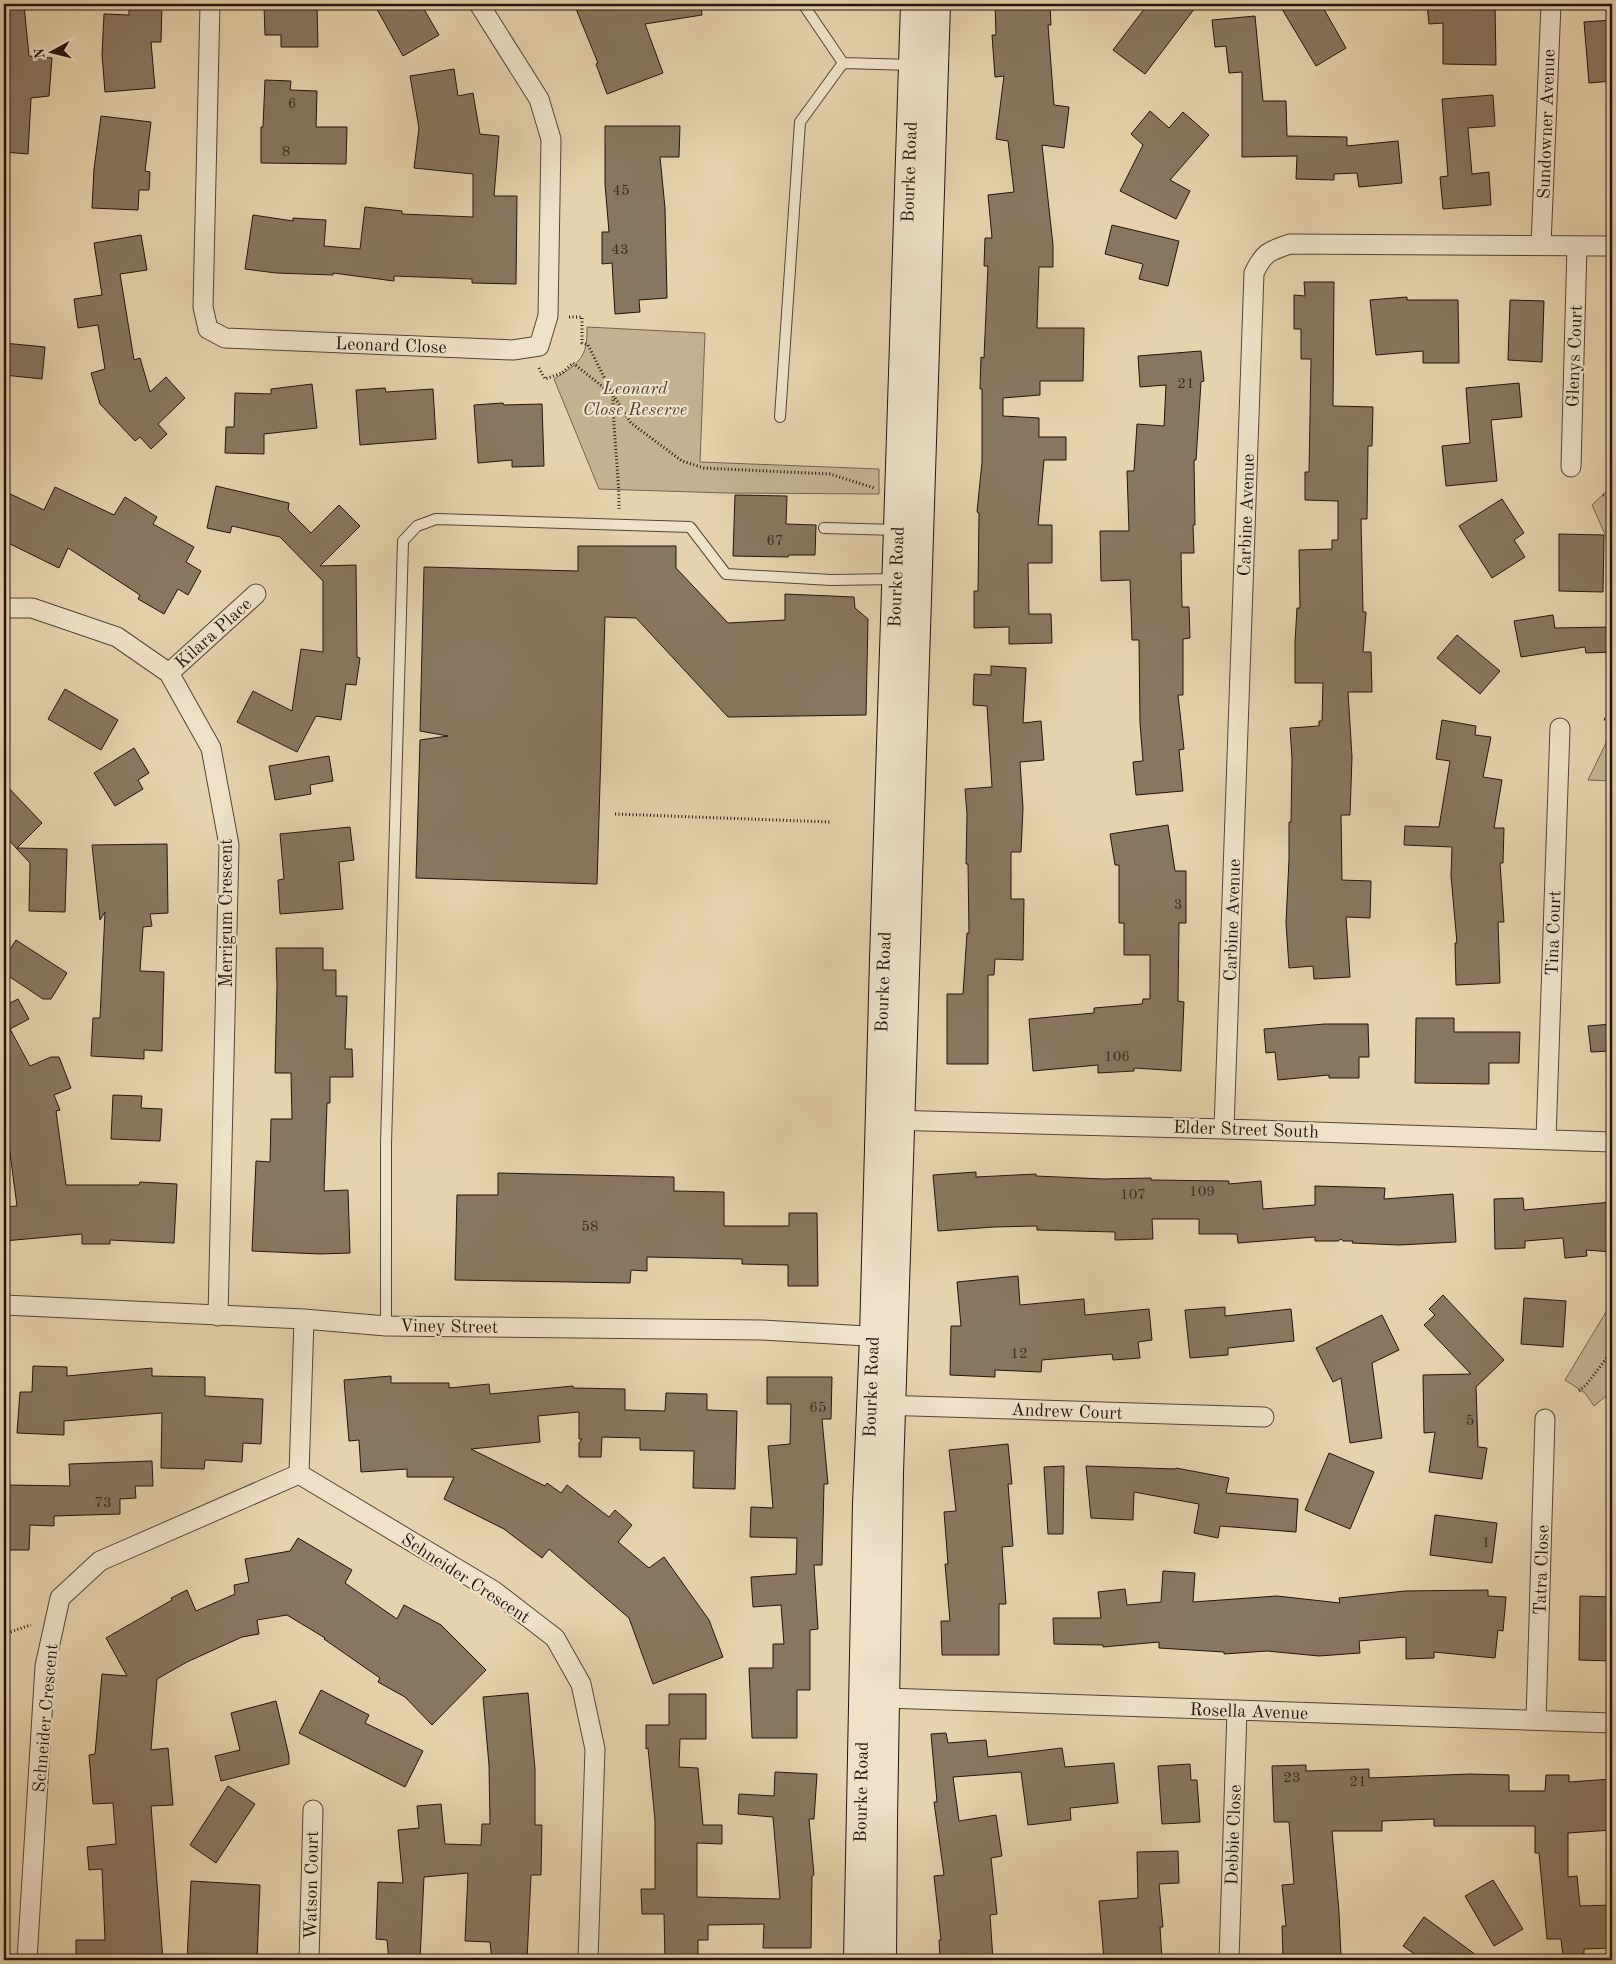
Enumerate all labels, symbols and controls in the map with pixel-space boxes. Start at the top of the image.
north arrow [28,28,78,78]
text: N [32,47,48,60]
street label: Sundowner Avenue [1535,49,1559,199]
house number: 6 [288,97,296,112]
street label: Bourke Road [899,121,921,223]
house number: 8 [282,145,290,160]
house number: 45 [612,184,630,199]
house number: 43 [611,243,629,258]
street label: Glenys Court [1564,305,1586,408]
street label: Leonard Close [335,335,447,357]
house number: 21 [1177,377,1195,392]
park label: Leonard Close Reserve [583,380,687,419]
street label: Carbine Avenue [1236,453,1258,577]
street label: Bourke Road [886,526,908,628]
house number: 67 [766,534,784,549]
street label: Kilara Place [172,595,255,672]
street label: Merrigum Crescent [218,838,236,988]
street label: Carbine Avenue [1222,858,1244,982]
street label: Tina Court [1544,890,1564,976]
house number: 3 [1174,898,1182,913]
street label: Bourke Road [873,931,895,1033]
house number: 106 [1104,1050,1130,1065]
street label: Elder Street South [1173,1118,1319,1142]
house number: 109 [1189,1185,1215,1200]
house number: 107 [1120,1188,1146,1203]
house number: 58 [581,1220,599,1235]
street label: Viney Street [400,1317,498,1337]
street label: Bourke Road [861,1336,883,1438]
house number: 12 [1010,1347,1028,1362]
house number: 65 [809,1401,827,1416]
street label: Andrew Court [1011,1401,1123,1423]
house number: 5 [1466,1414,1474,1429]
house number: 73 [94,1496,112,1511]
street label: Tatra Close [1531,1525,1553,1616]
street label: Schneider Crescent [398,1531,533,1627]
house number: 1 [1482,1536,1490,1551]
street label: Schneider Crescent [31,1643,61,1793]
street label: Rosella Avenue [1189,1701,1309,1723]
street label: Bourke Road [852,1741,872,1843]
house number: 23 [1283,1771,1301,1786]
house number: 21 [1349,1775,1367,1790]
street label: Debbie Close [1223,1784,1245,1886]
street label: Watson Court [302,1830,322,1940]

